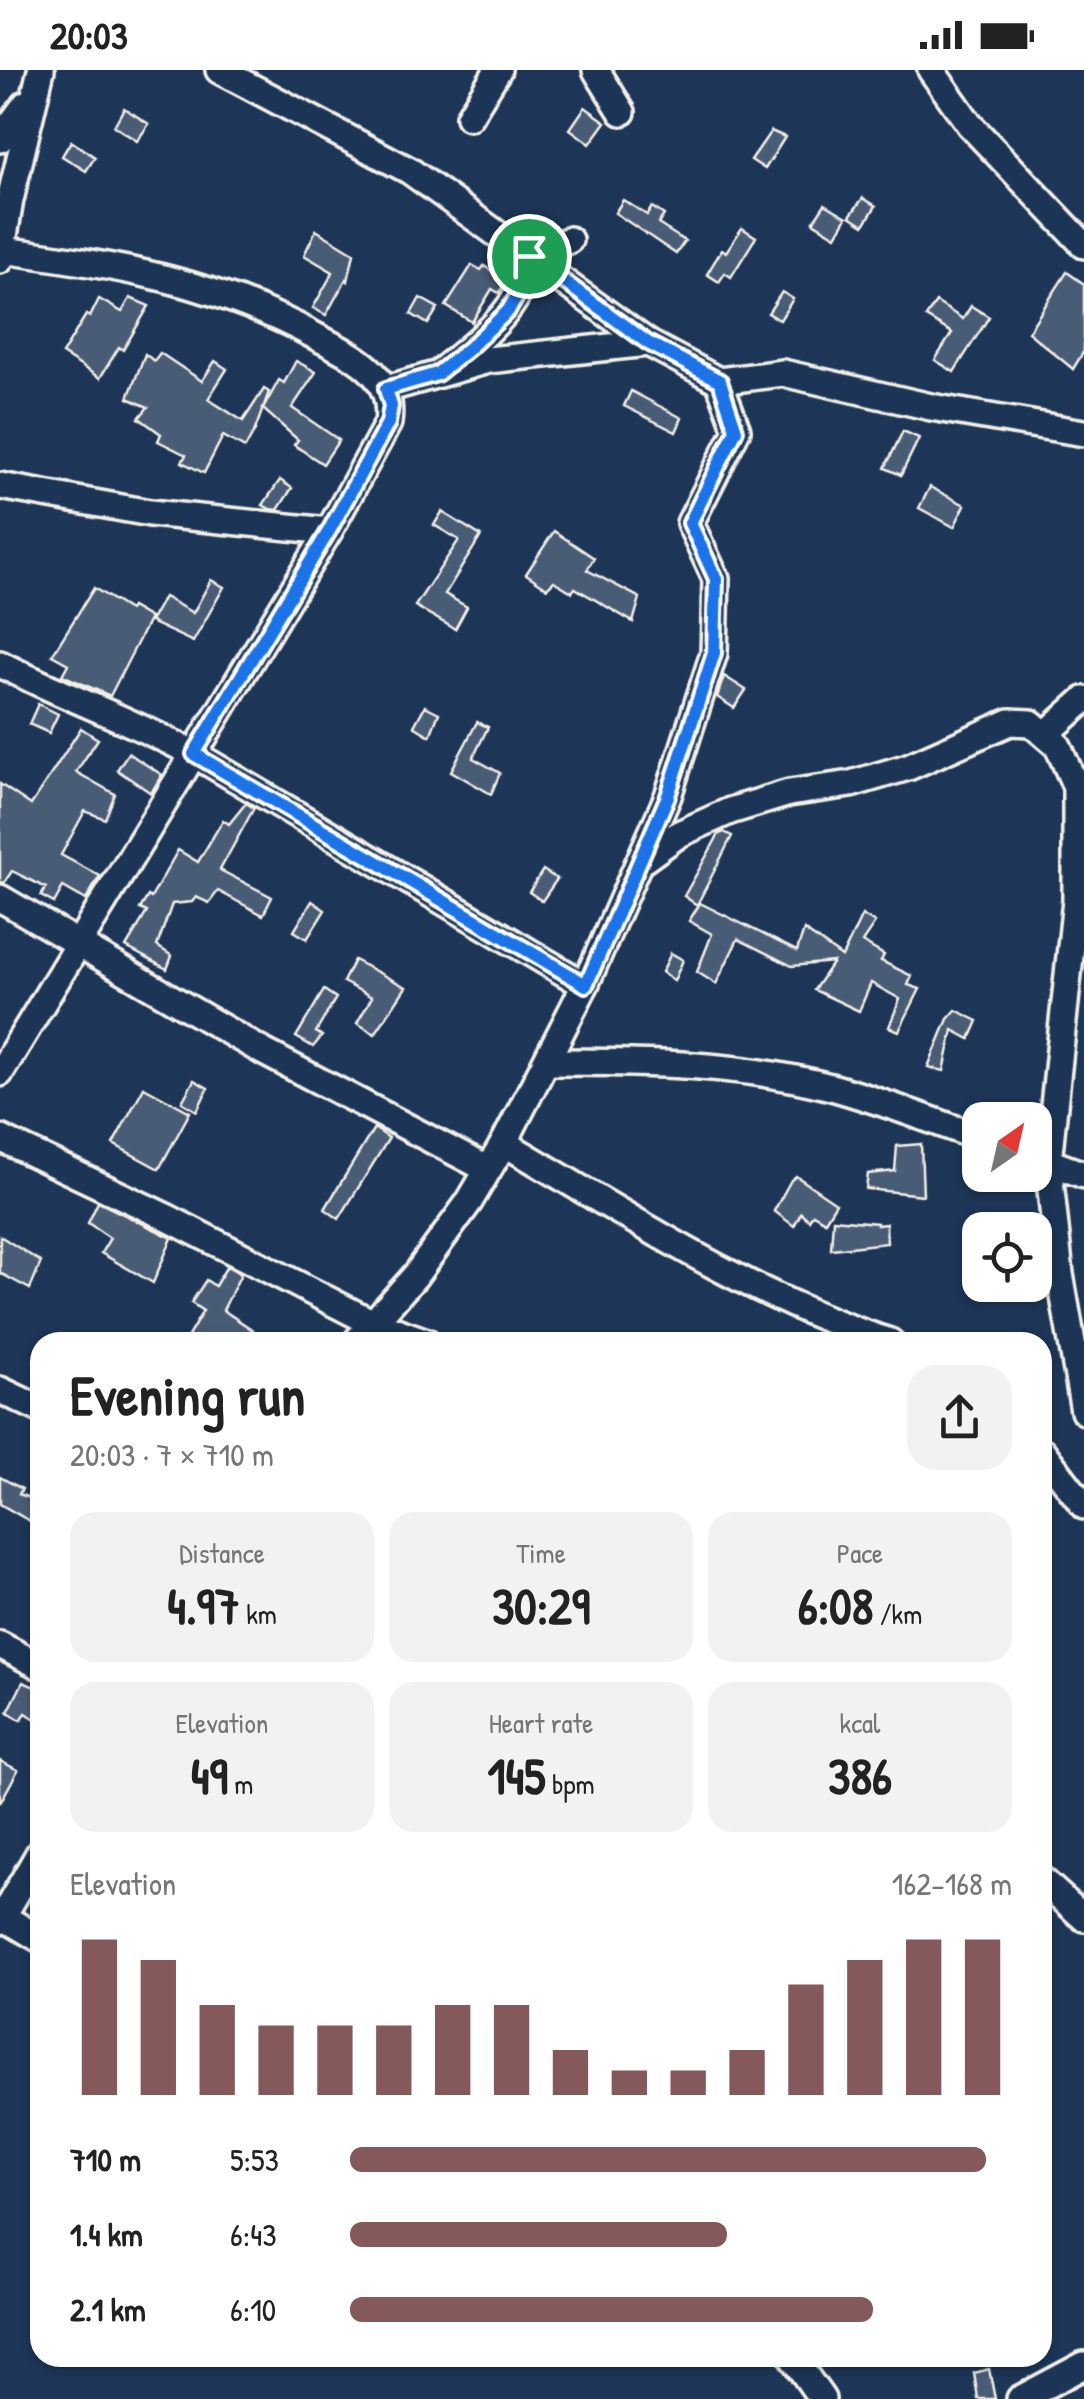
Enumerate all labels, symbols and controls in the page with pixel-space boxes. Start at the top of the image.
text: 20:03 [50,9,128,61]
pin [487,214,572,299]
icon: arrive [502,229,557,284]
north arrow [962,1102,1052,1192]
map controls [962,1102,1052,1302]
button: locate [962,1212,1052,1302]
text: Evening run [70,1358,305,1432]
button: share [907,1365,1012,1470]
text: 20:03 · 7 × 710 m [70,1433,274,1476]
text: Distance [179,1534,265,1572]
text: Time [516,1534,566,1572]
text: Pace [837,1534,883,1572]
text: 4.97 [167,1572,240,1640]
text: 30:29 [492,1572,590,1640]
text: 6:08 [798,1572,873,1640]
text: km [240,1595,277,1633]
text: /km [873,1595,922,1633]
text: Elevation [176,1704,269,1742]
text: Heart rate [489,1704,593,1742]
text: kcal [840,1704,880,1742]
text: 49 [191,1742,228,1810]
text: 145 [487,1742,546,1810]
text: 386 [828,1742,892,1810]
text: m [228,1765,253,1803]
text: bpm [546,1765,595,1803]
text: Elevation [70,1862,176,1905]
text: 162–168 m [892,1862,1012,1905]
text: 710 m [70,2138,141,2181]
text: 5:53 [230,2138,279,2181]
text: 1.4 km [70,2213,143,2256]
text: 6:43 [230,2213,277,2256]
text: 2.1 km [70,2288,146,2331]
text: 6:10 [230,2288,276,2331]

